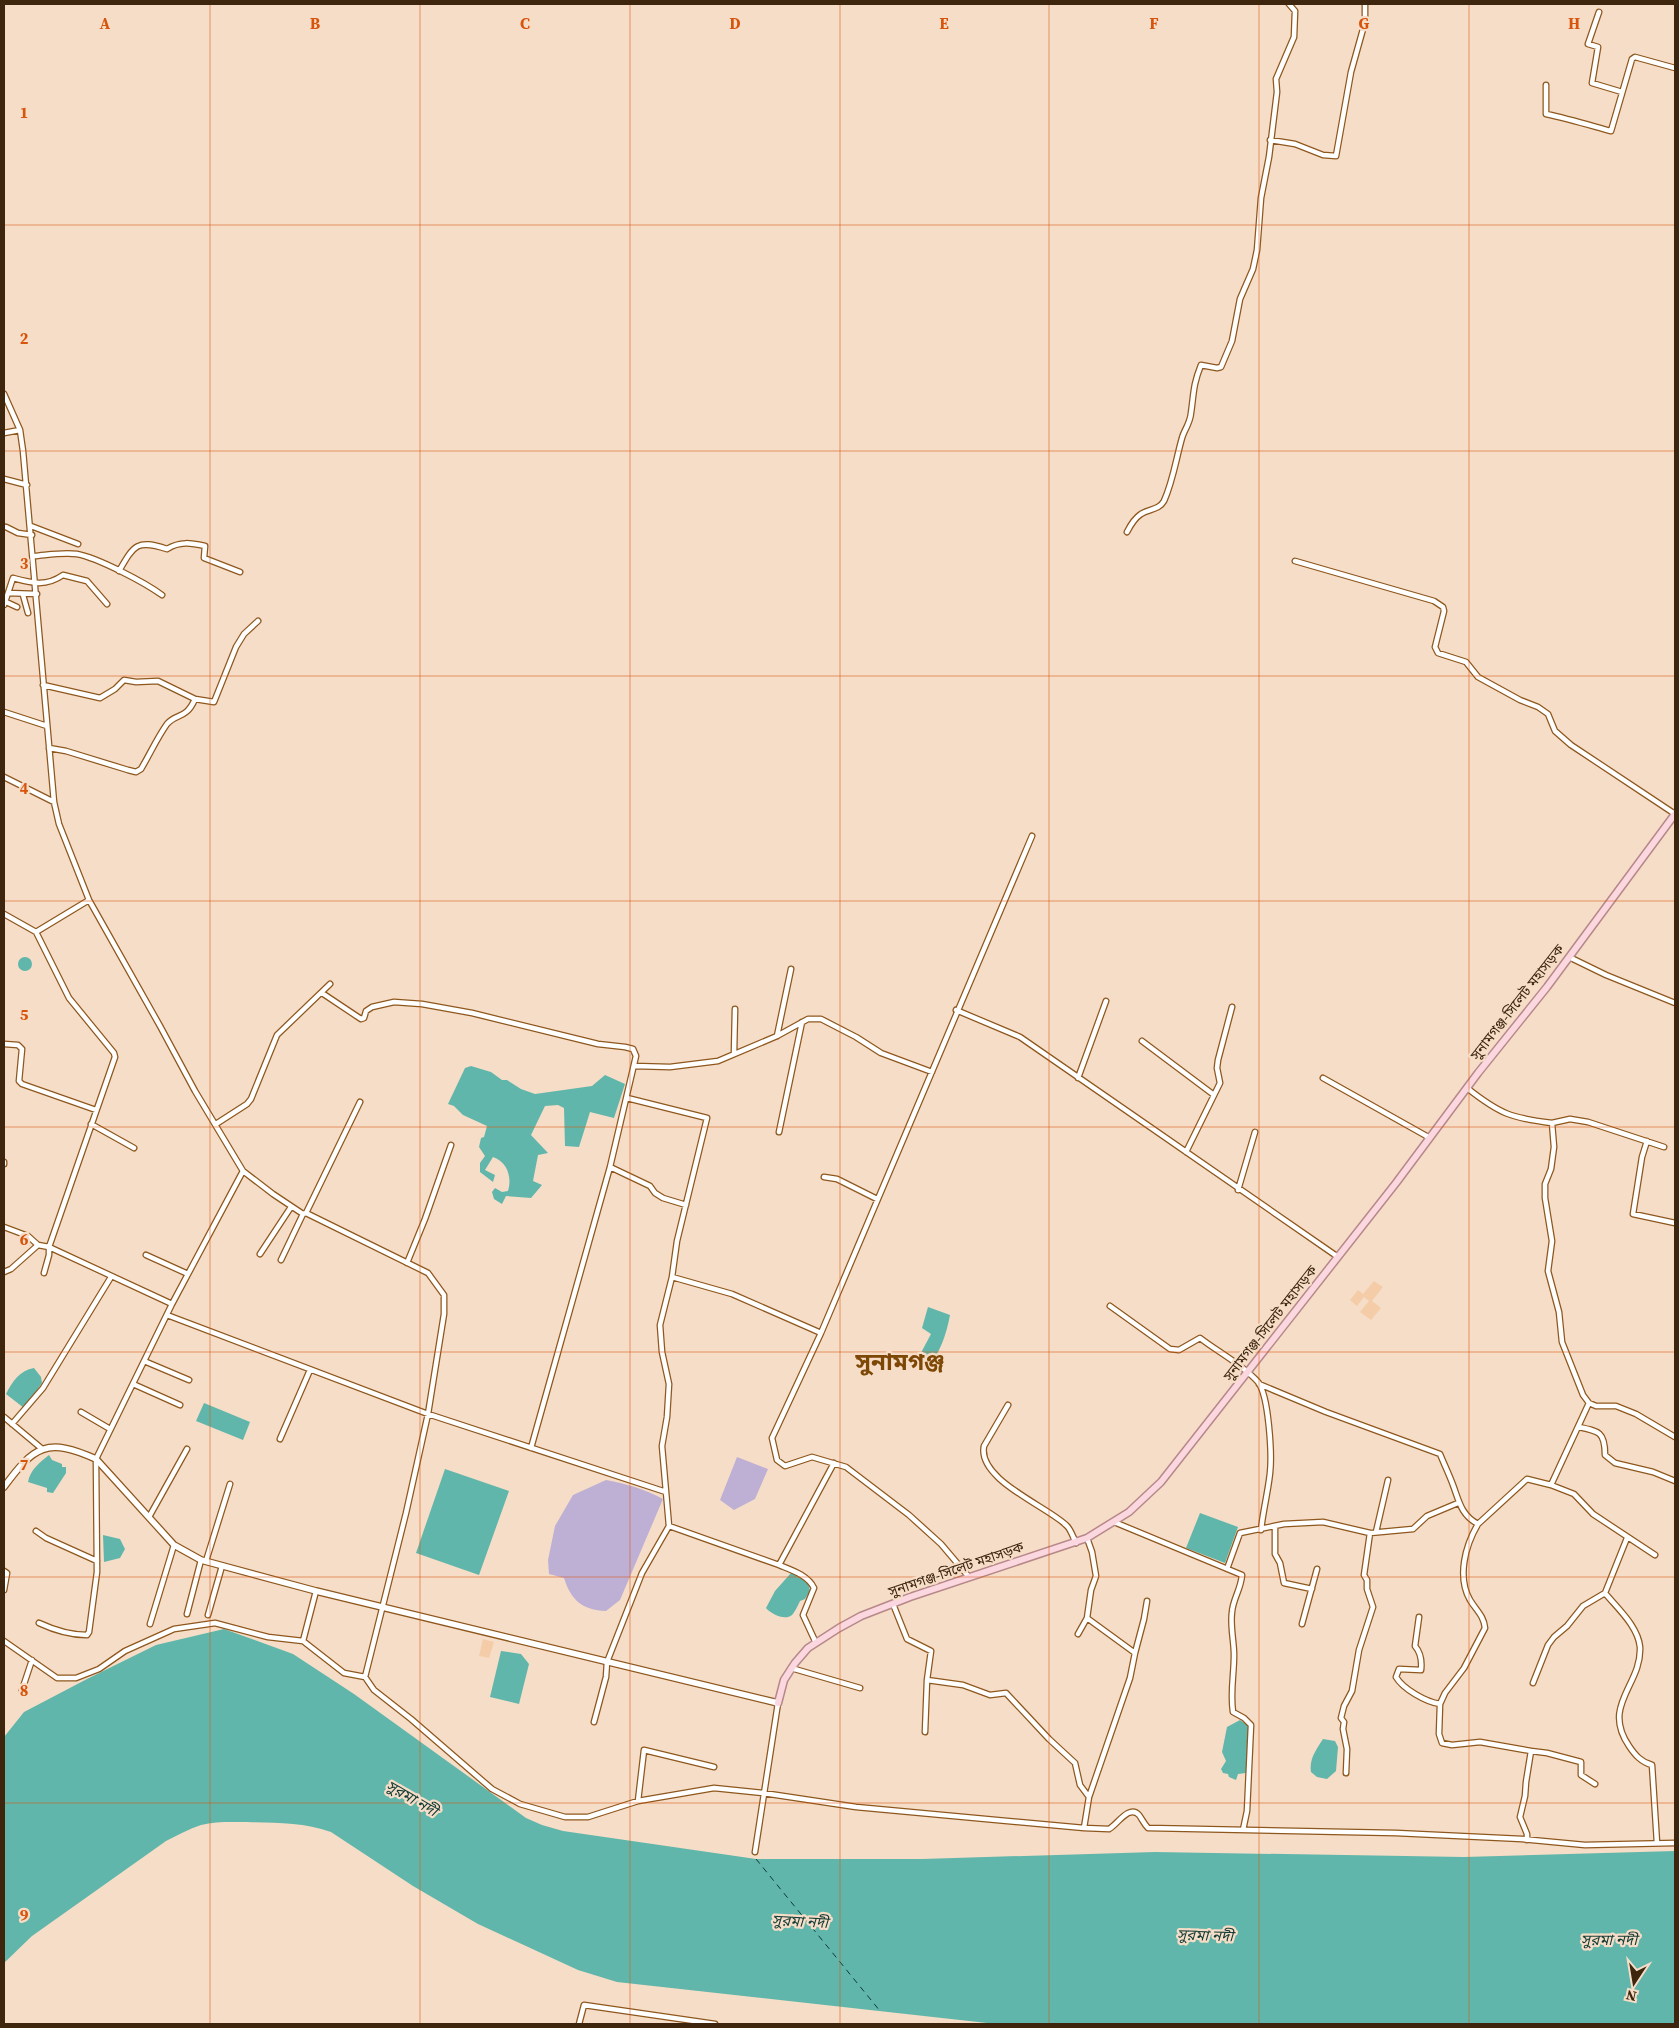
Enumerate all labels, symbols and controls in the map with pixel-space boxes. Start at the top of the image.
text: A [100,12,111,34]
text: B [310,12,321,34]
text: C [520,12,530,34]
text: D [729,12,741,34]
text: E [939,12,949,34]
text: F [1149,12,1159,34]
text: G [1359,12,1370,34]
text: H [1568,12,1580,34]
text: 1 [20,101,28,123]
text: 2 [20,327,29,349]
text: 3 [20,552,29,574]
text: 4 [20,777,29,799]
street label: সুনামগঞ্জ-সিলেট মহাসড়ক [1465,939,1569,1065]
text: 5 [20,1003,29,1025]
text: 6 [20,1228,29,1250]
street label: সুনামগঞ্জ-সিলেট মহাসড়ক [1218,1260,1322,1386]
district label: সুনামগঞ্জ [855,1345,944,1378]
text: 7 [20,1453,29,1475]
street label: সুনামগঞ্জ-সিলেট মহাসড়ক [885,1536,1027,1602]
text: 8 [20,1679,28,1701]
water label: সুরমা নদী [382,1775,444,1823]
text: 9 [20,1904,29,1926]
water label: সুরমা নদী [771,1909,832,1933]
water label: সুরমা নদী [1177,1924,1236,1947]
water label: সুরমা নদী [1581,1929,1640,1950]
north arrow [1609,1958,1659,2008]
text: N [1624,1985,1638,2007]

